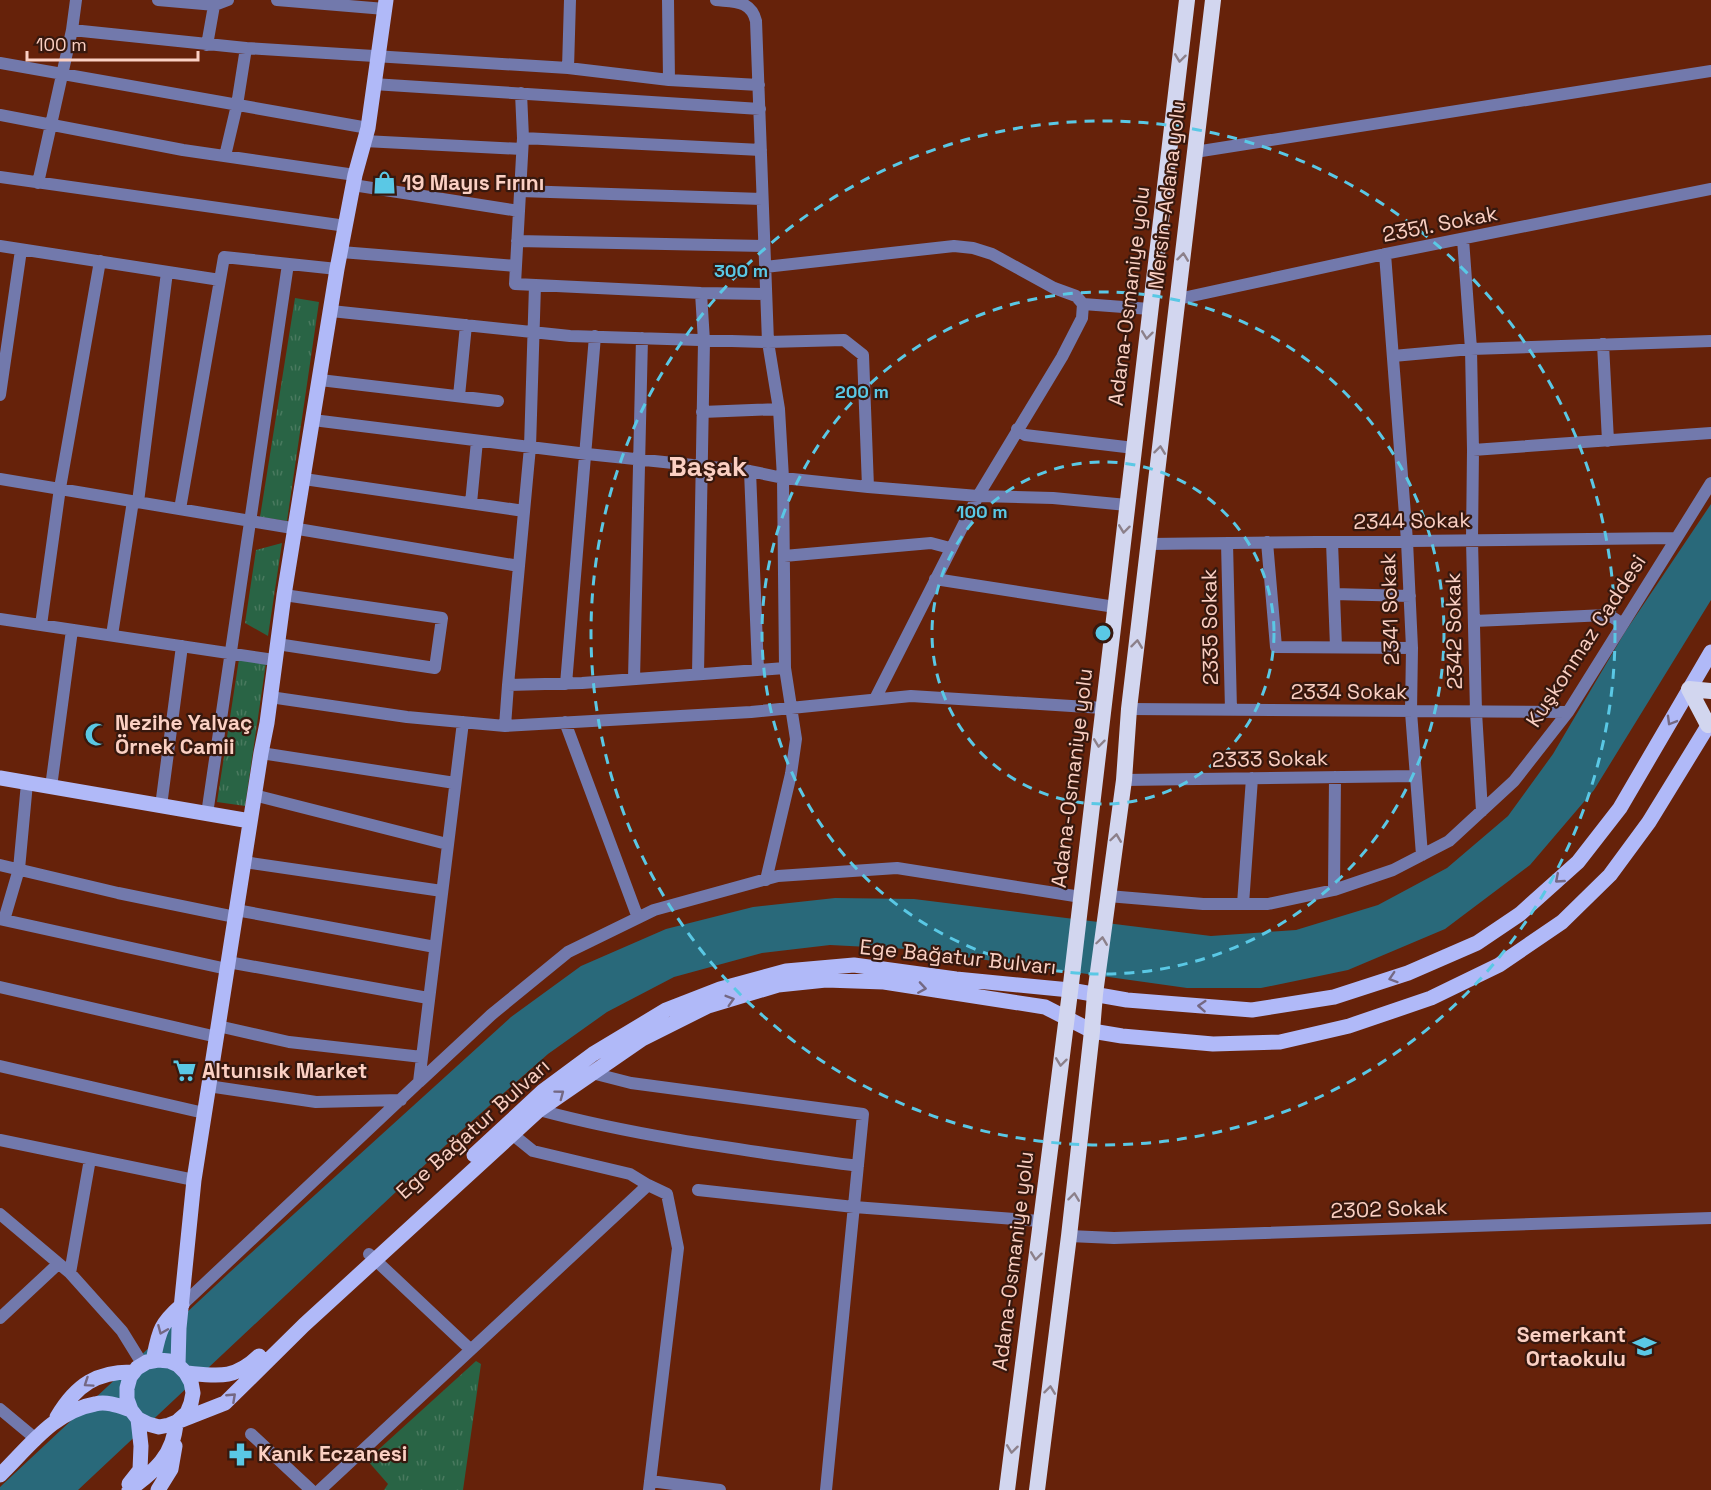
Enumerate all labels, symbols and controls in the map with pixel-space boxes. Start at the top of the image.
scale bar [27,24,198,62]
text: 100 m [36,33,87,56]
one-way arrow [1174,54,1186,63]
street label: Mersin-Adana yolu [1142,99,1191,291]
place label: 19 Mayıs Fırını [402,169,544,196]
shop icon: 19 Mayıs Fırını [371,170,397,196]
street label: Adana-Osmaniye yolu [1102,185,1155,407]
street label: 2351. Sokak [1380,199,1500,248]
one-way arrow [1176,252,1188,261]
text: 300 m [714,259,768,282]
one-way arrow [1141,331,1154,340]
text: 200 m [835,380,889,403]
one-way arrow [1153,446,1166,455]
district label: Başak [669,449,747,484]
text: 100 m [956,500,1008,523]
street label: 2344 Sokak [1353,506,1471,535]
one-way arrow [1119,524,1131,533]
street label: Kuşkonmaz Caddesi [1520,549,1652,732]
street label: 2341 Sokak [1374,552,1405,666]
street label: 2335 Sokak [1195,569,1224,685]
street label: 2342 Sokak [1439,572,1468,690]
centre of rings [1093,623,1113,643]
one-way arrow [1130,639,1143,649]
street label: Adana-Osmaniye yolu [1045,667,1098,889]
street label: 2334 Sokak [1291,678,1407,705]
place label: Nezihe Yalvaç Örnek Camii [115,709,252,760]
one-way arrow [1667,715,1678,725]
mosque icon: Nezihe Yalvaç Örnek Camii [84,722,110,748]
one-way arrow [1093,739,1106,748]
street label: 2333 Sokak [1212,744,1328,773]
one-way arrow [1110,833,1122,842]
one-way arrow [1555,872,1566,883]
street label: Ege Bağatur Bulvarı [858,933,1058,980]
one-way arrow [1095,936,1108,946]
one-way arrow [1388,971,1399,984]
one-way arrow [917,981,927,994]
one-way arrow [724,995,735,1007]
one-way arrow [1198,1000,1207,1013]
street label: Ege Bağatur Bulvarı [390,1053,555,1205]
place label: Altunısık Market [202,1057,367,1084]
supermarket icon: Altunısık Market [171,1058,197,1084]
one-way arrow [1055,1058,1067,1067]
one-way arrow [554,1090,565,1101]
street label: Adana-Osmaniye yolu [986,1150,1039,1372]
one-way arrow [1067,1192,1079,1201]
street label: 2302 Sokak [1330,1193,1448,1224]
one-way arrow [1030,1251,1043,1260]
place label: Semerkant Ortaokulu [1517,1321,1626,1372]
one-way arrow [157,1323,169,1334]
school or university icon: Semerkant Ortaokulu [1631,1334,1657,1360]
one-way arrow [84,1376,95,1387]
one-way arrow [1043,1386,1055,1395]
one-way arrow [224,1393,235,1404]
place label: Kanık Eczanesi [258,1440,407,1467]
pharmacy icon: Kanık Eczanesi [227,1441,253,1467]
one-way arrow [1006,1445,1019,1454]

